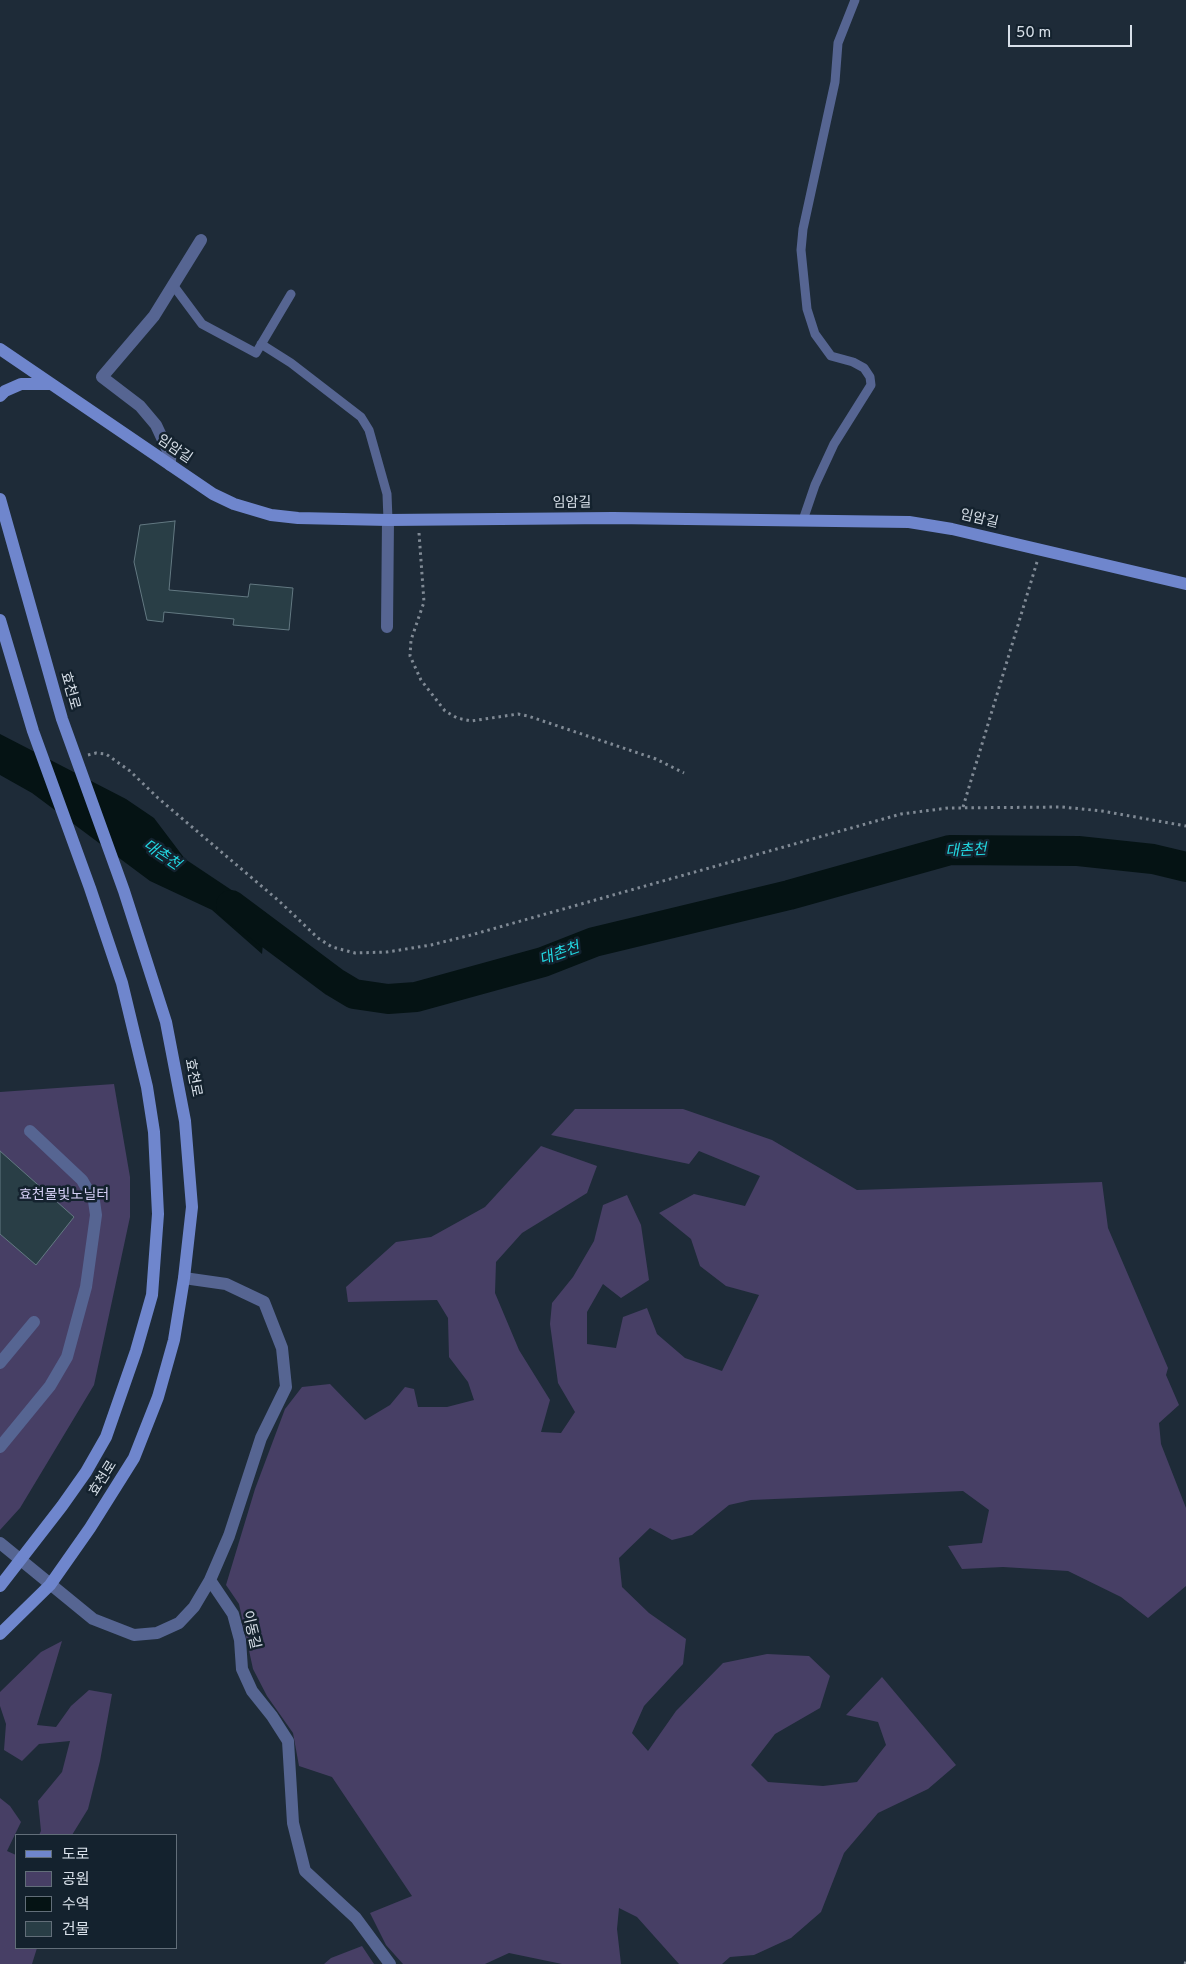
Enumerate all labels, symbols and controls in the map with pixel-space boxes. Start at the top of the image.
scale bar [1011,15,1135,47]
text: 50 m [1016,24,1051,43]
street label: 임암길 [153,432,195,468]
street label: 임암길 [553,495,591,513]
street label: 임암길 [958,507,1000,533]
street label: 효천로 [56,670,82,712]
water label: 대촌천 [139,837,183,875]
water label: 대촌천 [945,842,987,862]
water label: 대촌천 [537,939,583,971]
street label: 효천로 [180,1057,204,1099]
park label: 효천물빛노닐터 [19,1188,109,1204]
street label: 효천로 [87,1458,121,1500]
street label: 이동길 [237,1609,263,1651]
legend [15,1834,178,1949]
text: 도로 [62,1846,90,1865]
text: 공원 [62,1871,90,1890]
text: 수역 [62,1896,90,1915]
text: 건물 [62,1921,90,1940]

